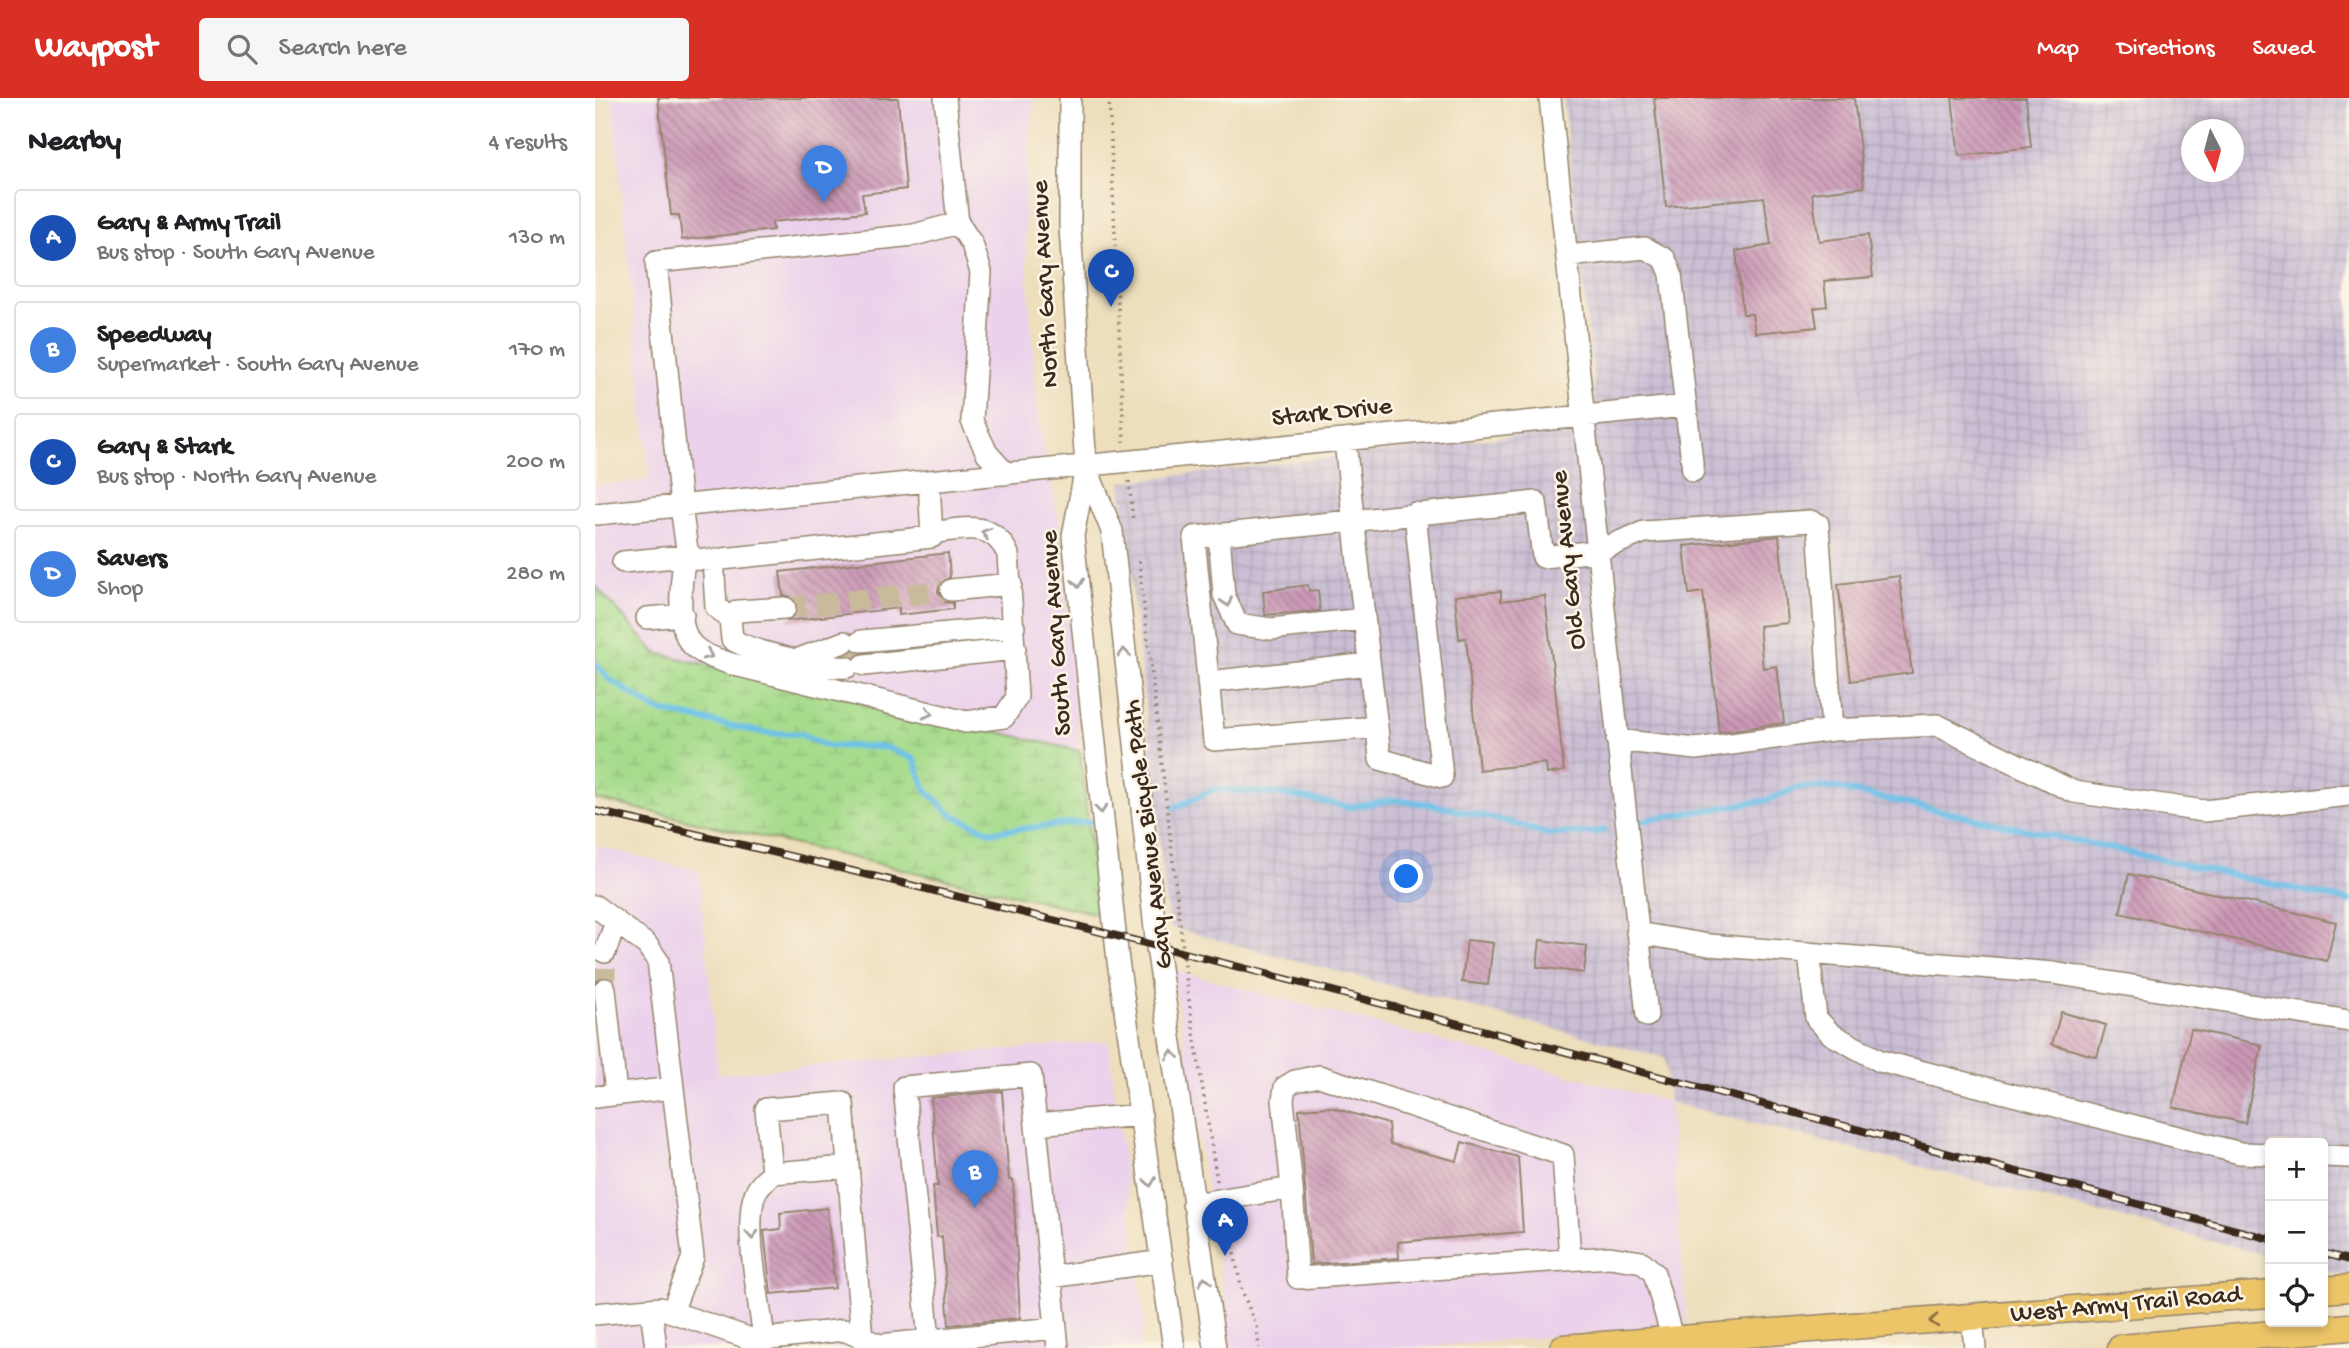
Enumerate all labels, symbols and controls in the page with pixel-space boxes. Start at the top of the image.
search box [199,18,689,81]
text: Waypost [35,30,157,68]
icon: search [223,30,261,68]
text: Search here [279,34,407,65]
text: Map [2037,35,2079,64]
text: Directions [2117,35,2215,64]
text: Saved [2253,35,2314,64]
north arrow [2181,119,2244,182]
text: Nearby [28,126,121,161]
text: 4 results [488,130,567,157]
pin: D [801,145,847,203]
street label: North Gary Avenue [1026,179,1068,388]
text: Gary & Army Trail [97,209,281,240]
text: A [46,225,60,252]
text: 130 m [509,225,565,252]
text: Bus stop · South Gary Avenue [97,240,375,267]
pin: C [1088,249,1134,307]
text: Speedway [97,321,211,352]
text: B [47,337,59,364]
text: 170 m [509,337,565,364]
text: Supermarket · South Gary Avenue [97,352,419,379]
street label: Stark Drive [1270,392,1394,436]
text: Gary & Stark [97,433,232,464]
text: C [47,449,59,476]
text: 200 m [506,449,565,476]
text: Bus stop · North Gary Avenue [97,464,376,491]
street label: Old Gary Avenue [1545,468,1595,651]
one-way arrow [980,526,992,541]
street label: South Gary Avenue [1035,529,1081,737]
text: Savers [97,545,167,576]
text: D [46,561,61,588]
text: 280 m [506,561,565,588]
text: Shop [97,576,143,603]
one-way arrow [1070,577,1085,589]
one-way arrow [1218,595,1233,607]
one-way arrow [701,646,713,660]
one-way arrow [1117,648,1132,659]
street label: Gary Avenue Bicycle Path [1118,697,1182,971]
one-way arrow [922,705,934,719]
one-way arrow [1094,803,1109,815]
your location [1389,859,1423,893]
one-way arrow [1165,1050,1180,1061]
map controls [2265,1138,2328,1327]
button: + [2265,1138,2328,1201]
pin: B [952,1150,998,1208]
one-way arrow [1143,1176,1158,1188]
pin: A [1202,1198,1248,1256]
button: − [2265,1201,2328,1264]
one-way arrow [744,1229,759,1240]
button: locate [2265,1264,2328,1327]
one-way arrow [1198,1275,1213,1286]
street label: West Army Trail Road [2009,1280,2245,1332]
one-way arrow [1928,1314,1939,1329]

